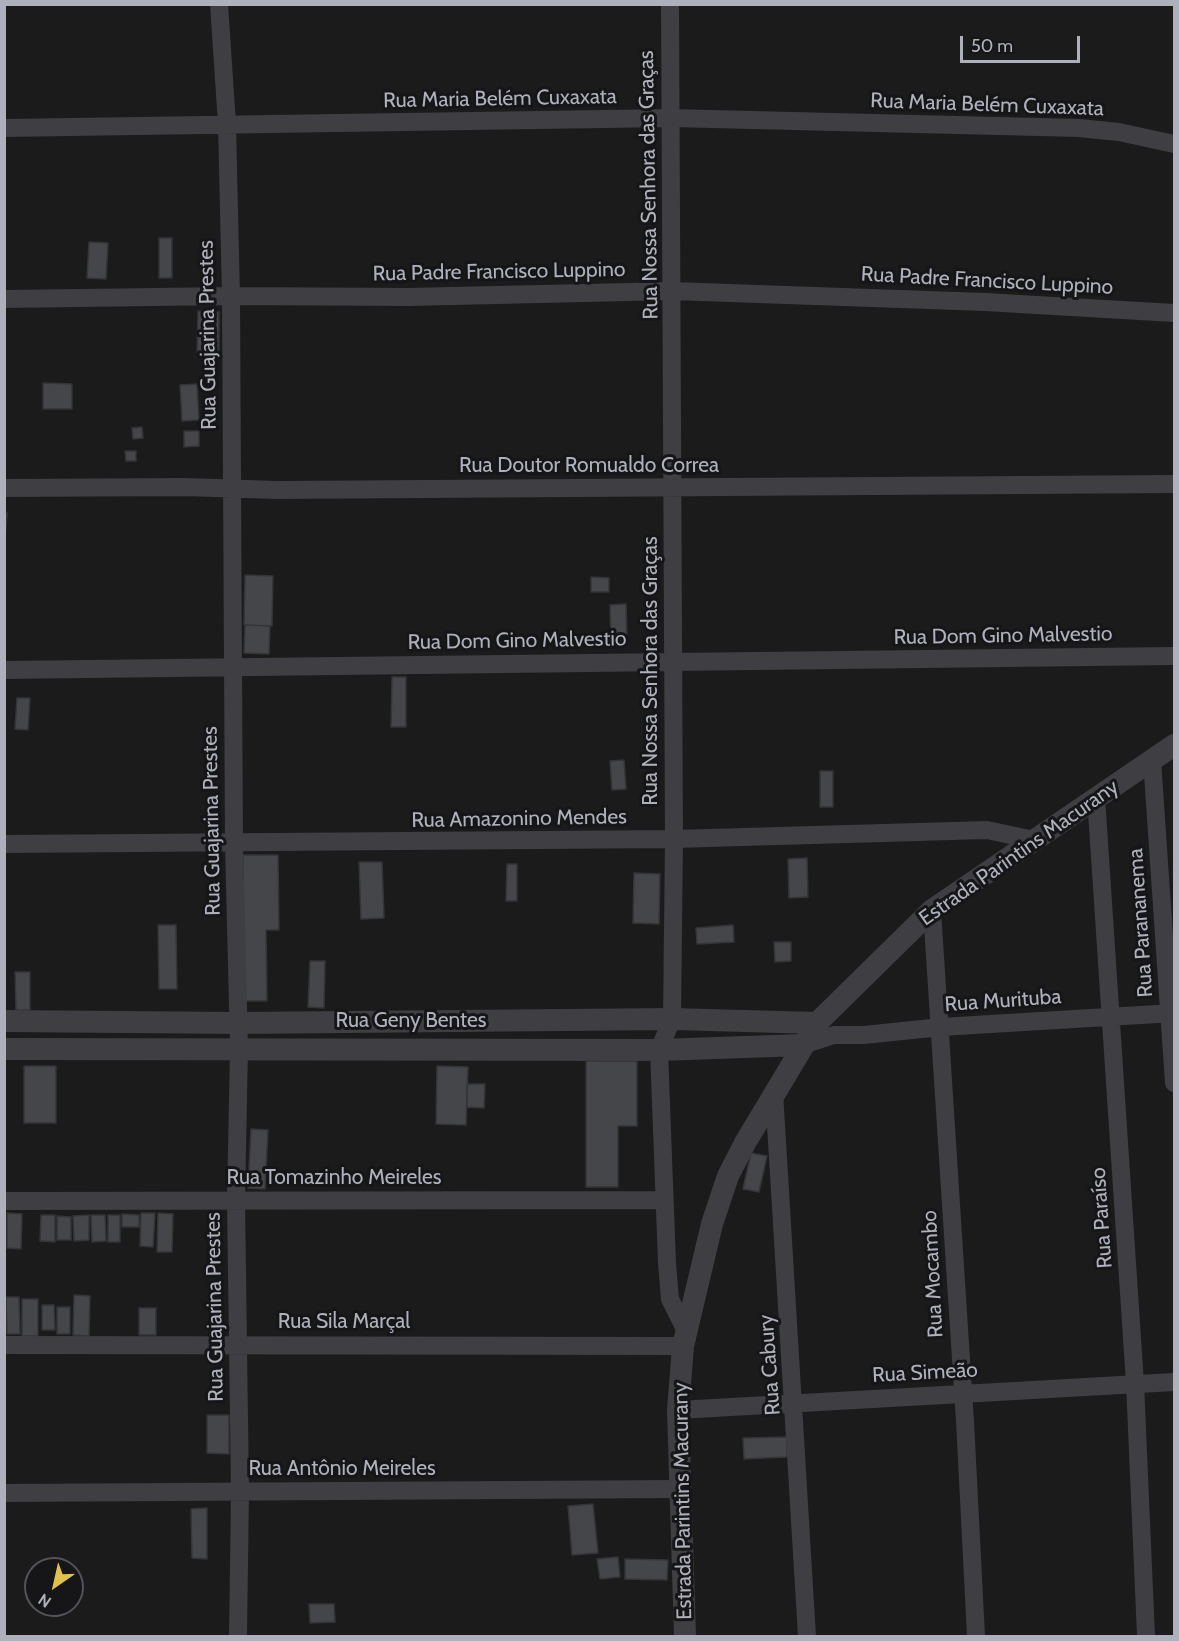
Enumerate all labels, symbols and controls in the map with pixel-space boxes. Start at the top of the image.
scale bar [963,24,1083,62]
text: 50 m [971,35,1013,57]
street label: Rua Nossa Senhora das Graças [634,50,664,320]
street label: Rua Maria Belém Cuxaxata [383,84,617,114]
street label: Rua Maria Belém Cuxaxata [870,88,1104,122]
street label: Rua Guajarina Prestes [194,240,222,430]
street label: Rua Padre Francisco Luppino [372,257,626,287]
street label: Rua Padre Francisco Luppino [860,262,1114,300]
street label: Rua Doutor Romualdo Correa [459,453,719,479]
street label: Rua Nossa Senhora das Graças [638,536,664,806]
street label: Rua Dom Gino Malvestio [893,621,1113,651]
street label: Rua Dom Gino Malvestio [407,626,627,656]
street label: Rua Guajarina Prestes [198,726,226,916]
street label: Estrada Parintins Macurany [914,775,1124,931]
street label: Rua Amazonino Mendes [411,805,627,833]
street label: Rua Parananema [1123,848,1159,998]
street label: Rua Murituba [944,984,1062,1018]
street label: Rua Geny Bentes [335,1008,487,1034]
street label: Rua Tomazinho Meireles [227,1165,441,1191]
street label: Rua Paraíso [1086,1167,1118,1269]
street label: Rua Mocambo [917,1210,949,1338]
street label: Rua Guajarina Prestes [201,1212,229,1402]
street label: Rua Sila Marçal [278,1309,410,1335]
street label: Rua Cabury [754,1314,786,1416]
street label: Rua Simeão [872,1358,978,1388]
street label: Estrada Parintins Macurany [668,1382,698,1620]
street label: Rua Antônio Meireles [248,1456,436,1482]
north arrow [24,1557,84,1617]
text: N [35,1590,55,1612]

